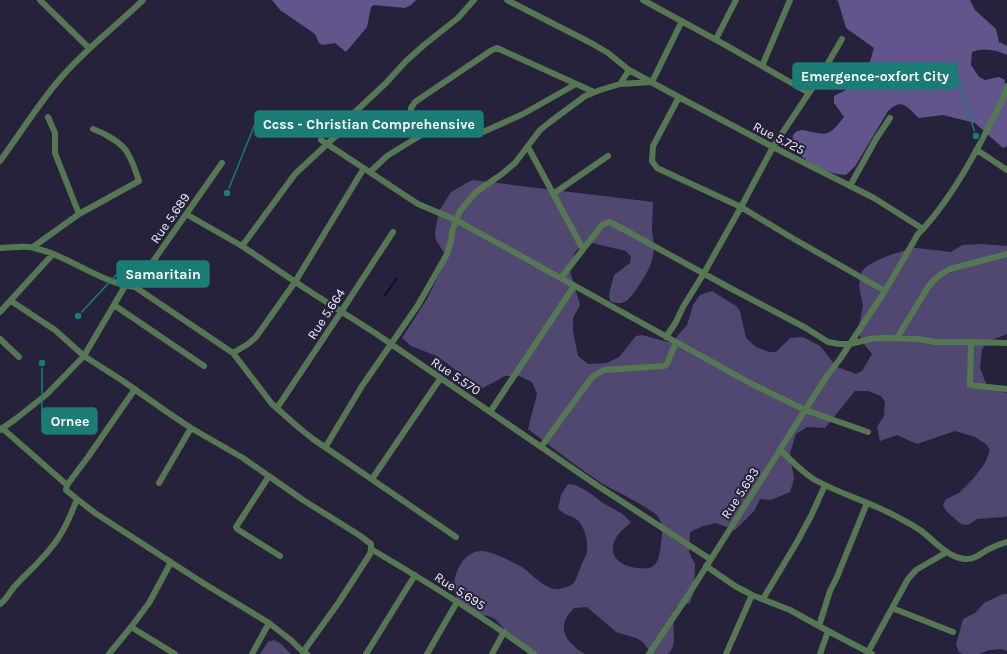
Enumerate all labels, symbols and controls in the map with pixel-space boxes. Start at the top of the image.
callout: Emergence-oxfort City [793,63,957,89]
text: Emergence-oxfort City [801,68,949,85]
callout: Ccss - Christian Comprehensive [255,111,483,137]
text: Ccss - Christian Comprehensive [263,116,475,133]
street label: Rue 5.725 [751,119,807,157]
street label: Rue 5.689 [147,190,193,246]
callout: Samaritain [117,261,209,287]
text: Samaritain [125,266,201,283]
street label: Rue 5.664 [304,286,348,342]
street label: Rue 5.570 [428,354,484,398]
callout: Ornee [42,408,97,434]
text: Ornee [51,413,89,430]
street label: Rue 5.693 [718,465,762,521]
street label: Rue 5.695 [432,569,488,613]

